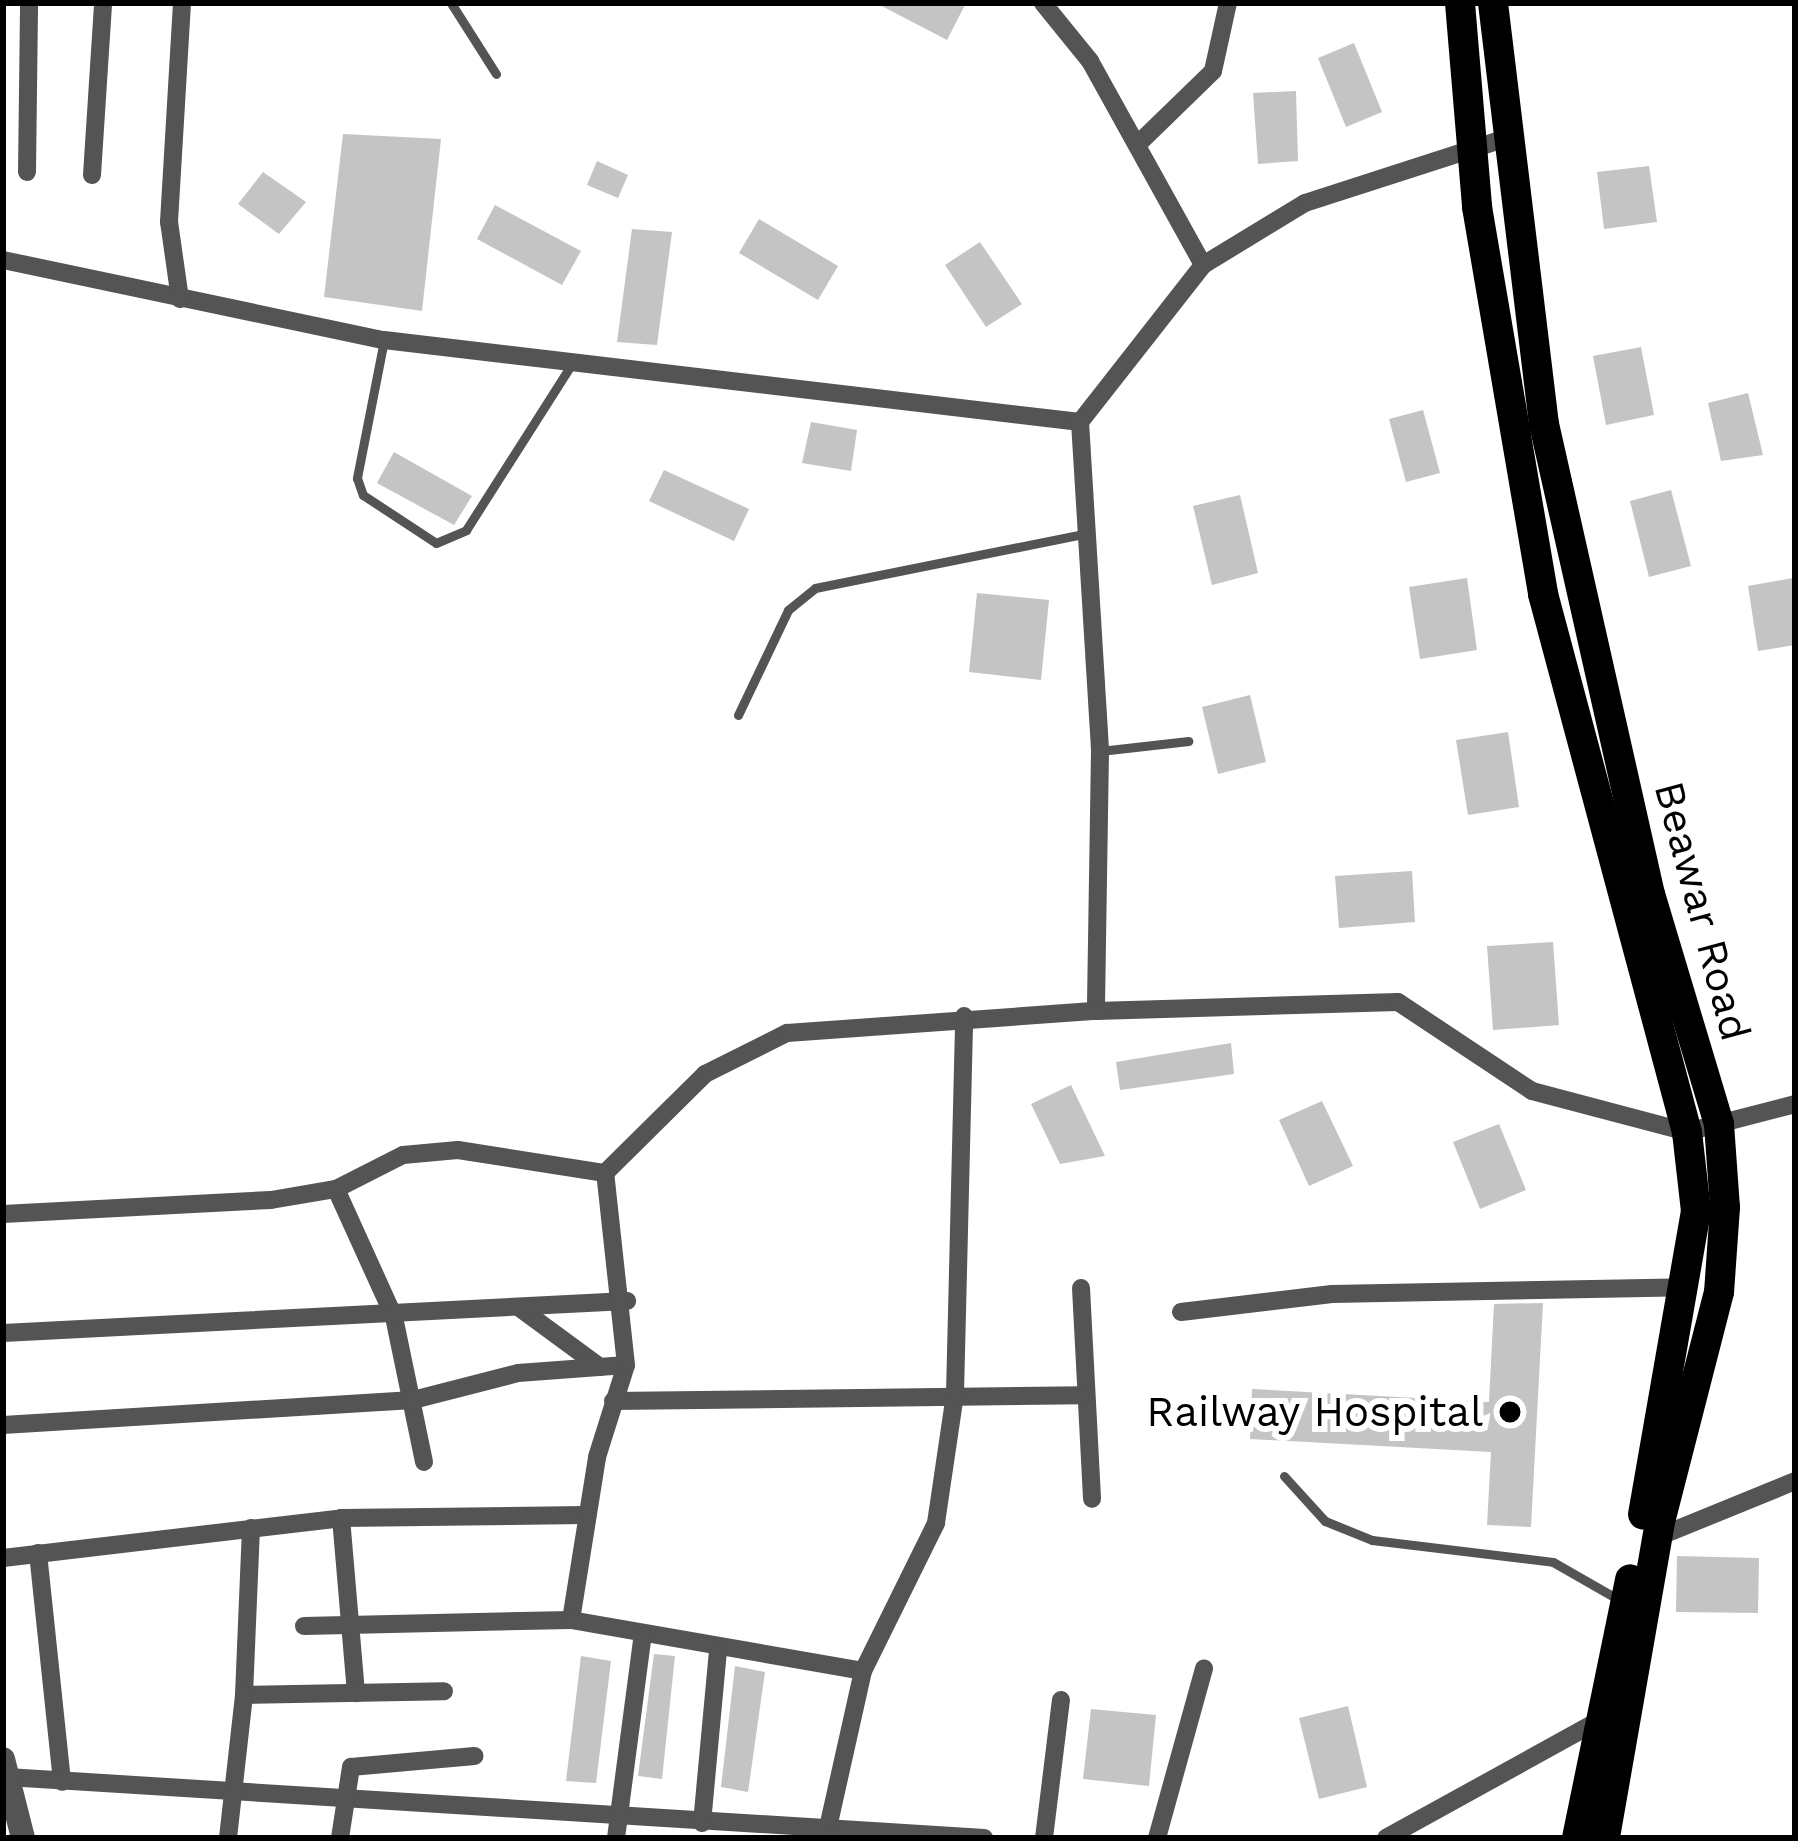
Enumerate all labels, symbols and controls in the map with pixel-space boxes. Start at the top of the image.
street label: Beawar Road [1643,775,1761,1047]
place label: Railway Hospital [1145,1387,1483,1437]
marker: Railway Hospital [1494,1396,1526,1428]

